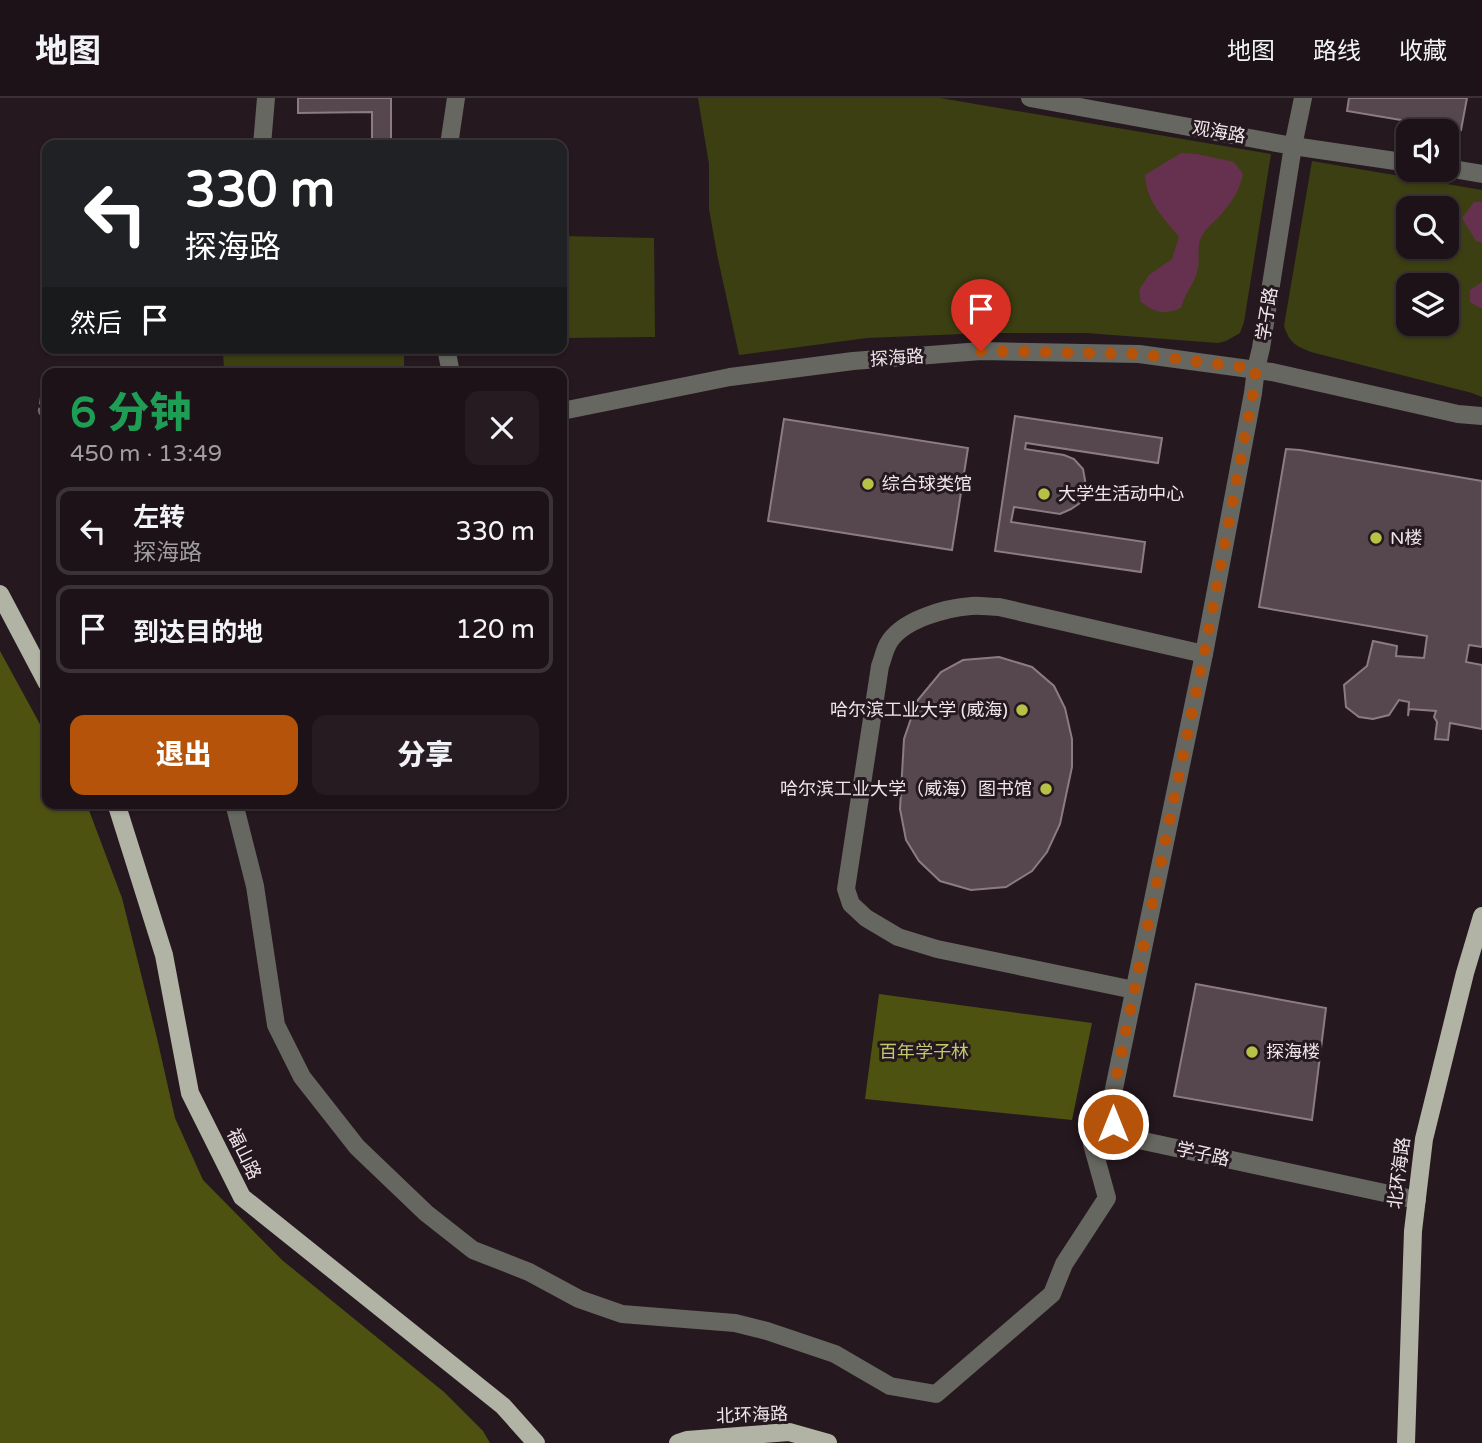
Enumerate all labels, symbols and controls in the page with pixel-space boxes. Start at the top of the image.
text: 地图 [35,32,101,71]
text: 地图 [1227,37,1275,66]
text: 路线 [1313,37,1361,66]
text: 收藏 [1399,37,1447,66]
street label: 观海路 [1191,116,1247,148]
map controls [1396,119,1459,336]
button: sound [1396,119,1459,182]
text: 330 m [185,161,335,220]
icon: left [70,168,161,259]
button: search [1396,196,1459,259]
text: 探海路 [185,229,281,267]
button: layers [1396,273,1459,336]
pin [951,279,1011,351]
street label: 学子路 [1252,286,1282,342]
icon: arrive [962,290,1000,328]
icon: arrive [136,301,174,339]
text: 然后 [70,308,122,339]
street label: 探海路 [869,345,925,371]
text: 6 分钟 [70,388,191,439]
button: close [465,391,539,465]
text: 450 m · 13:49 [70,440,222,468]
place label: 综合球类馆 [882,473,972,495]
marker: 综合球类馆 [860,476,876,492]
place label: 大学生活动中心 [1058,483,1184,505]
marker: 大学生活动中心 [1036,486,1052,502]
text: 左转 [133,502,185,533]
icon: left [74,512,112,550]
text: 330 m [455,516,535,547]
place label: N楼 [1390,527,1422,549]
marker: N楼 [1368,530,1384,546]
text: 探海路 [133,539,202,567]
icon: arrive [74,610,112,648]
text: 120 m [455,614,535,645]
text: 到达目的地 [133,617,263,648]
place label: 哈尔滨工业大学 (威海) [830,699,1008,721]
marker: 哈尔滨工业大学 (威海) [1014,702,1030,718]
button: 退出 [70,715,298,795]
button: 分享 [312,715,539,795]
place label: 哈尔滨工业大学（威海）图书馆 [780,778,1032,800]
marker: 哈尔滨工业大学（威海）图书馆 [1038,781,1054,797]
park label: 百年学子林 [879,1041,969,1063]
place label: 探海楼 [1266,1041,1320,1063]
marker: 探海楼 [1244,1044,1260,1060]
position arrow [1076,1087,1150,1161]
street label: 福山路 [222,1125,266,1183]
street label: 北环海路 [1384,1136,1414,1210]
street label: 学子路 [1174,1138,1232,1170]
street label: 北环海路 [716,1403,788,1427]

